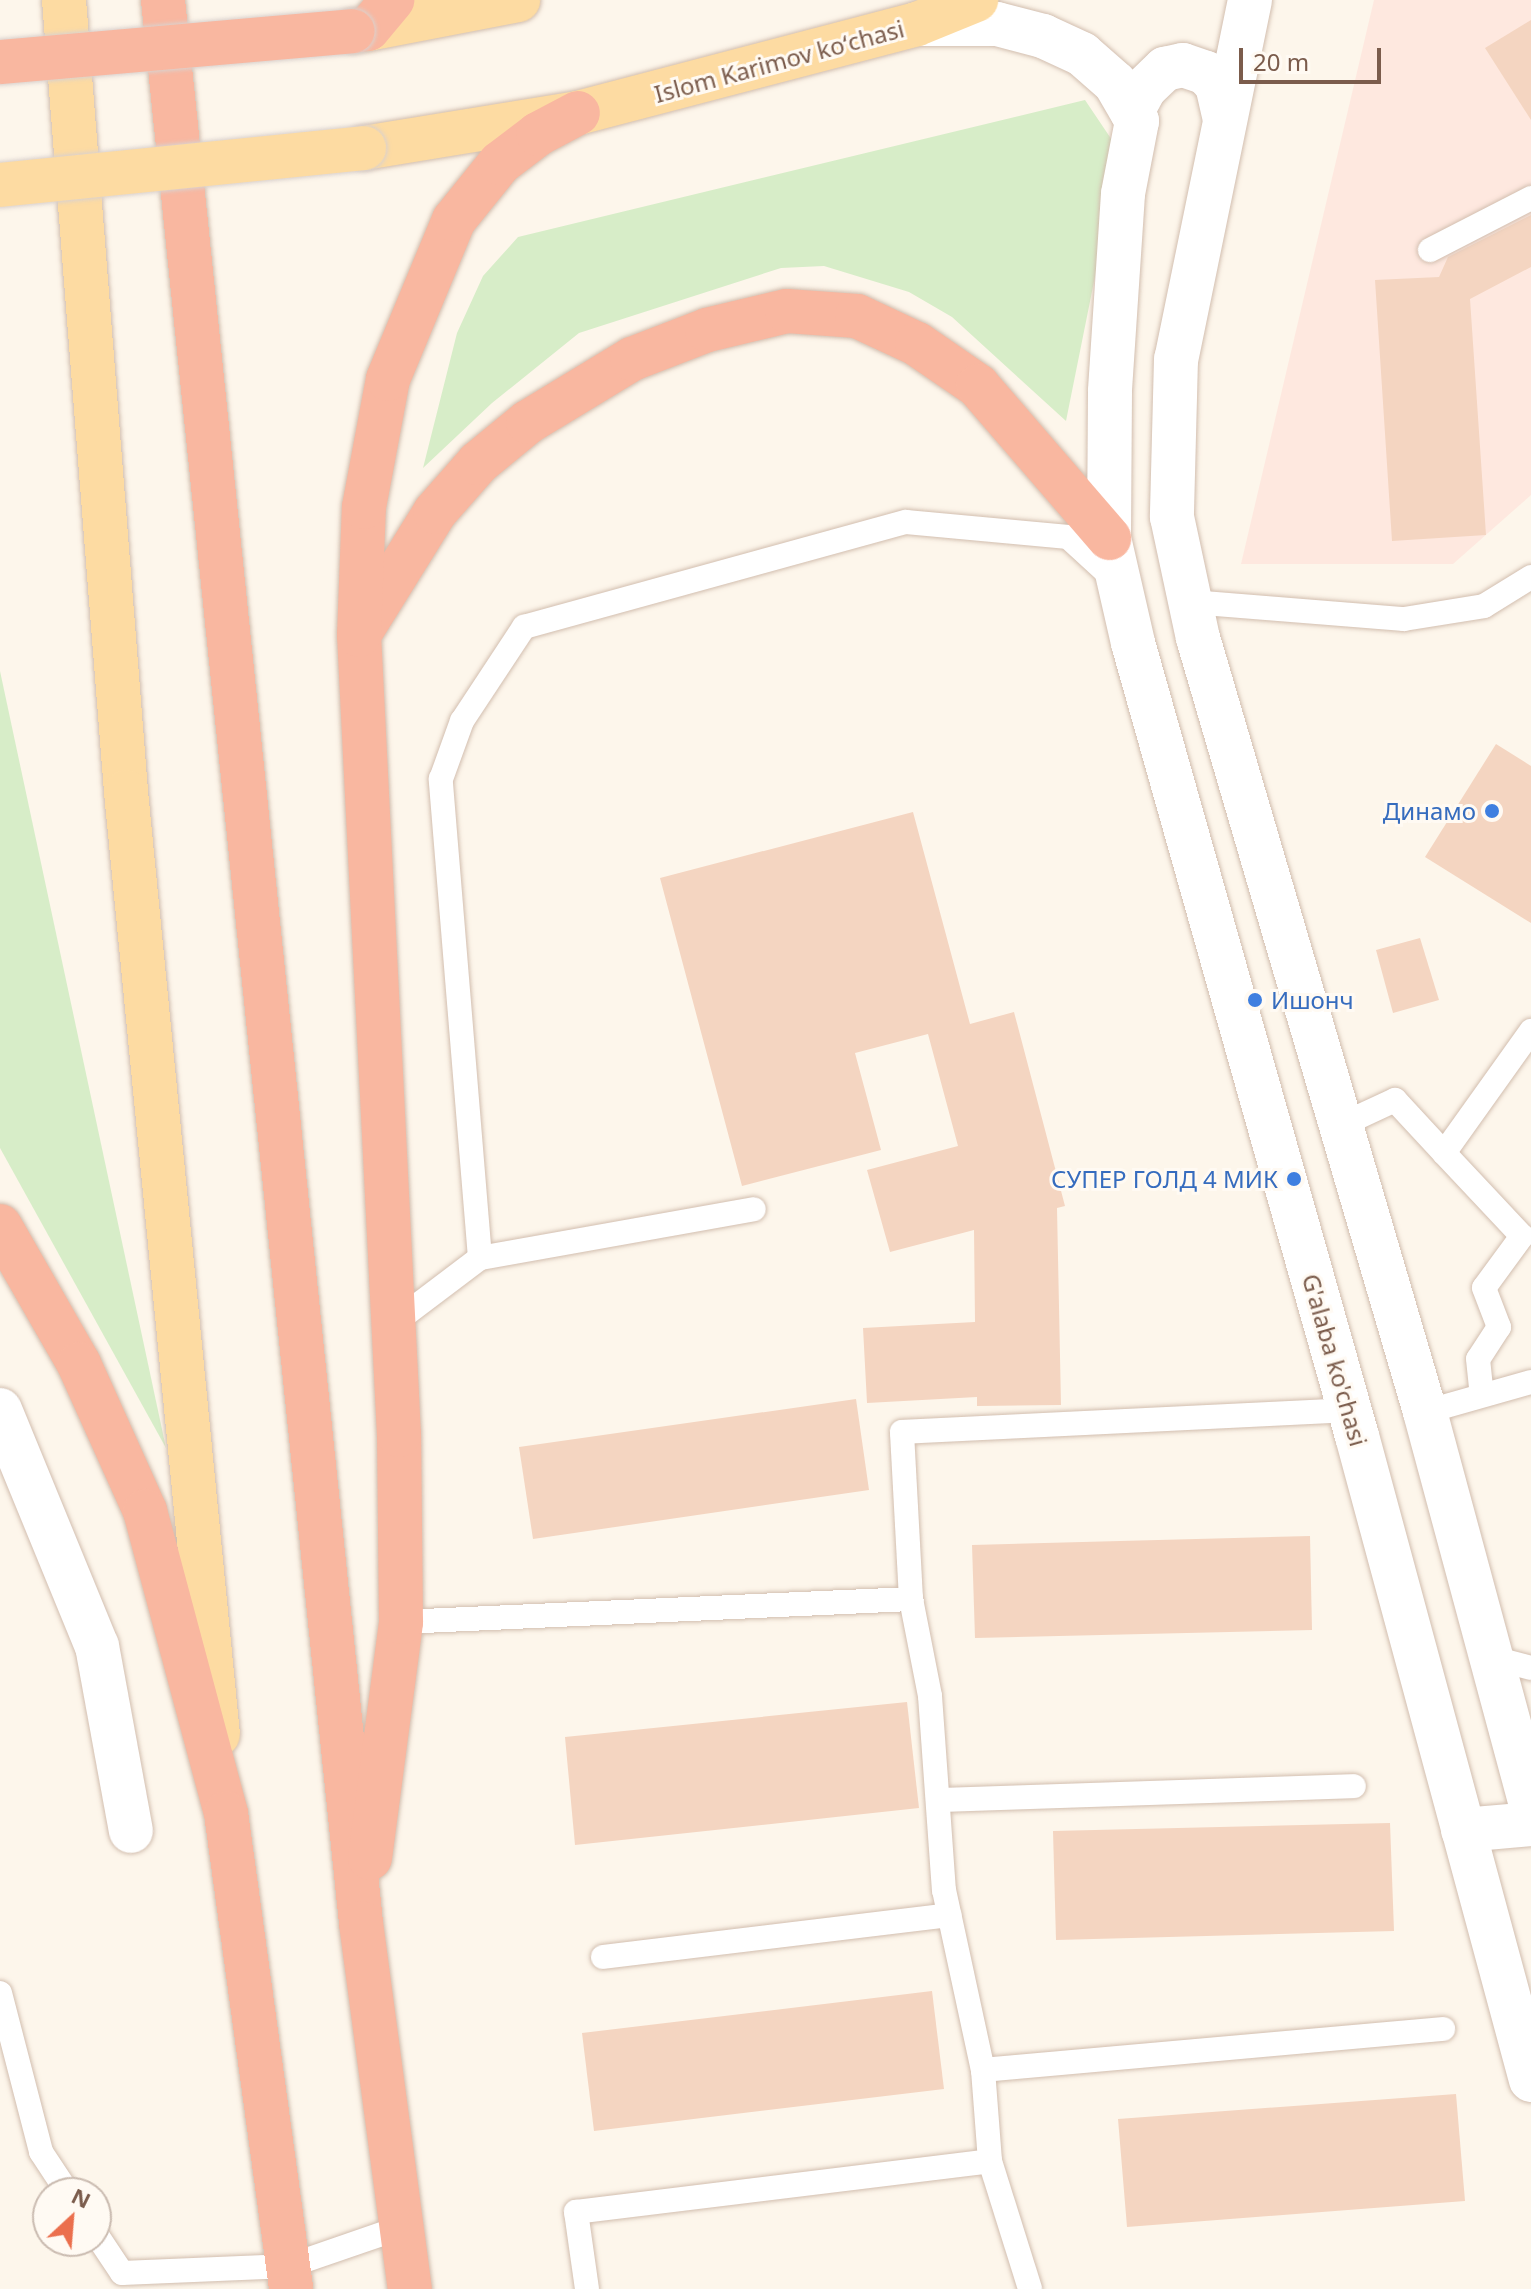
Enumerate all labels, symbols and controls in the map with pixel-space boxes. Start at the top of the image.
street label: Islom Karimov koʻchasi [651,14,907,108]
scale bar [1243,32,1385,82]
text: 20 m [1253,45,1309,78]
place label: Динамо [1383,797,1476,825]
marker: Динамо [1483,802,1501,820]
place label: Ишонч [1271,986,1354,1014]
marker: Ишонч [1246,991,1264,1009]
place label: СУПЕР ГОЛД 4 МИК [1051,1165,1278,1193]
marker: СУПЕР ГОЛД 4 МИК [1285,1170,1303,1188]
street label: G'alaba ko'chasi [1297,1270,1373,1450]
north arrow [32,2177,112,2257]
text: N [67,2180,96,2215]

